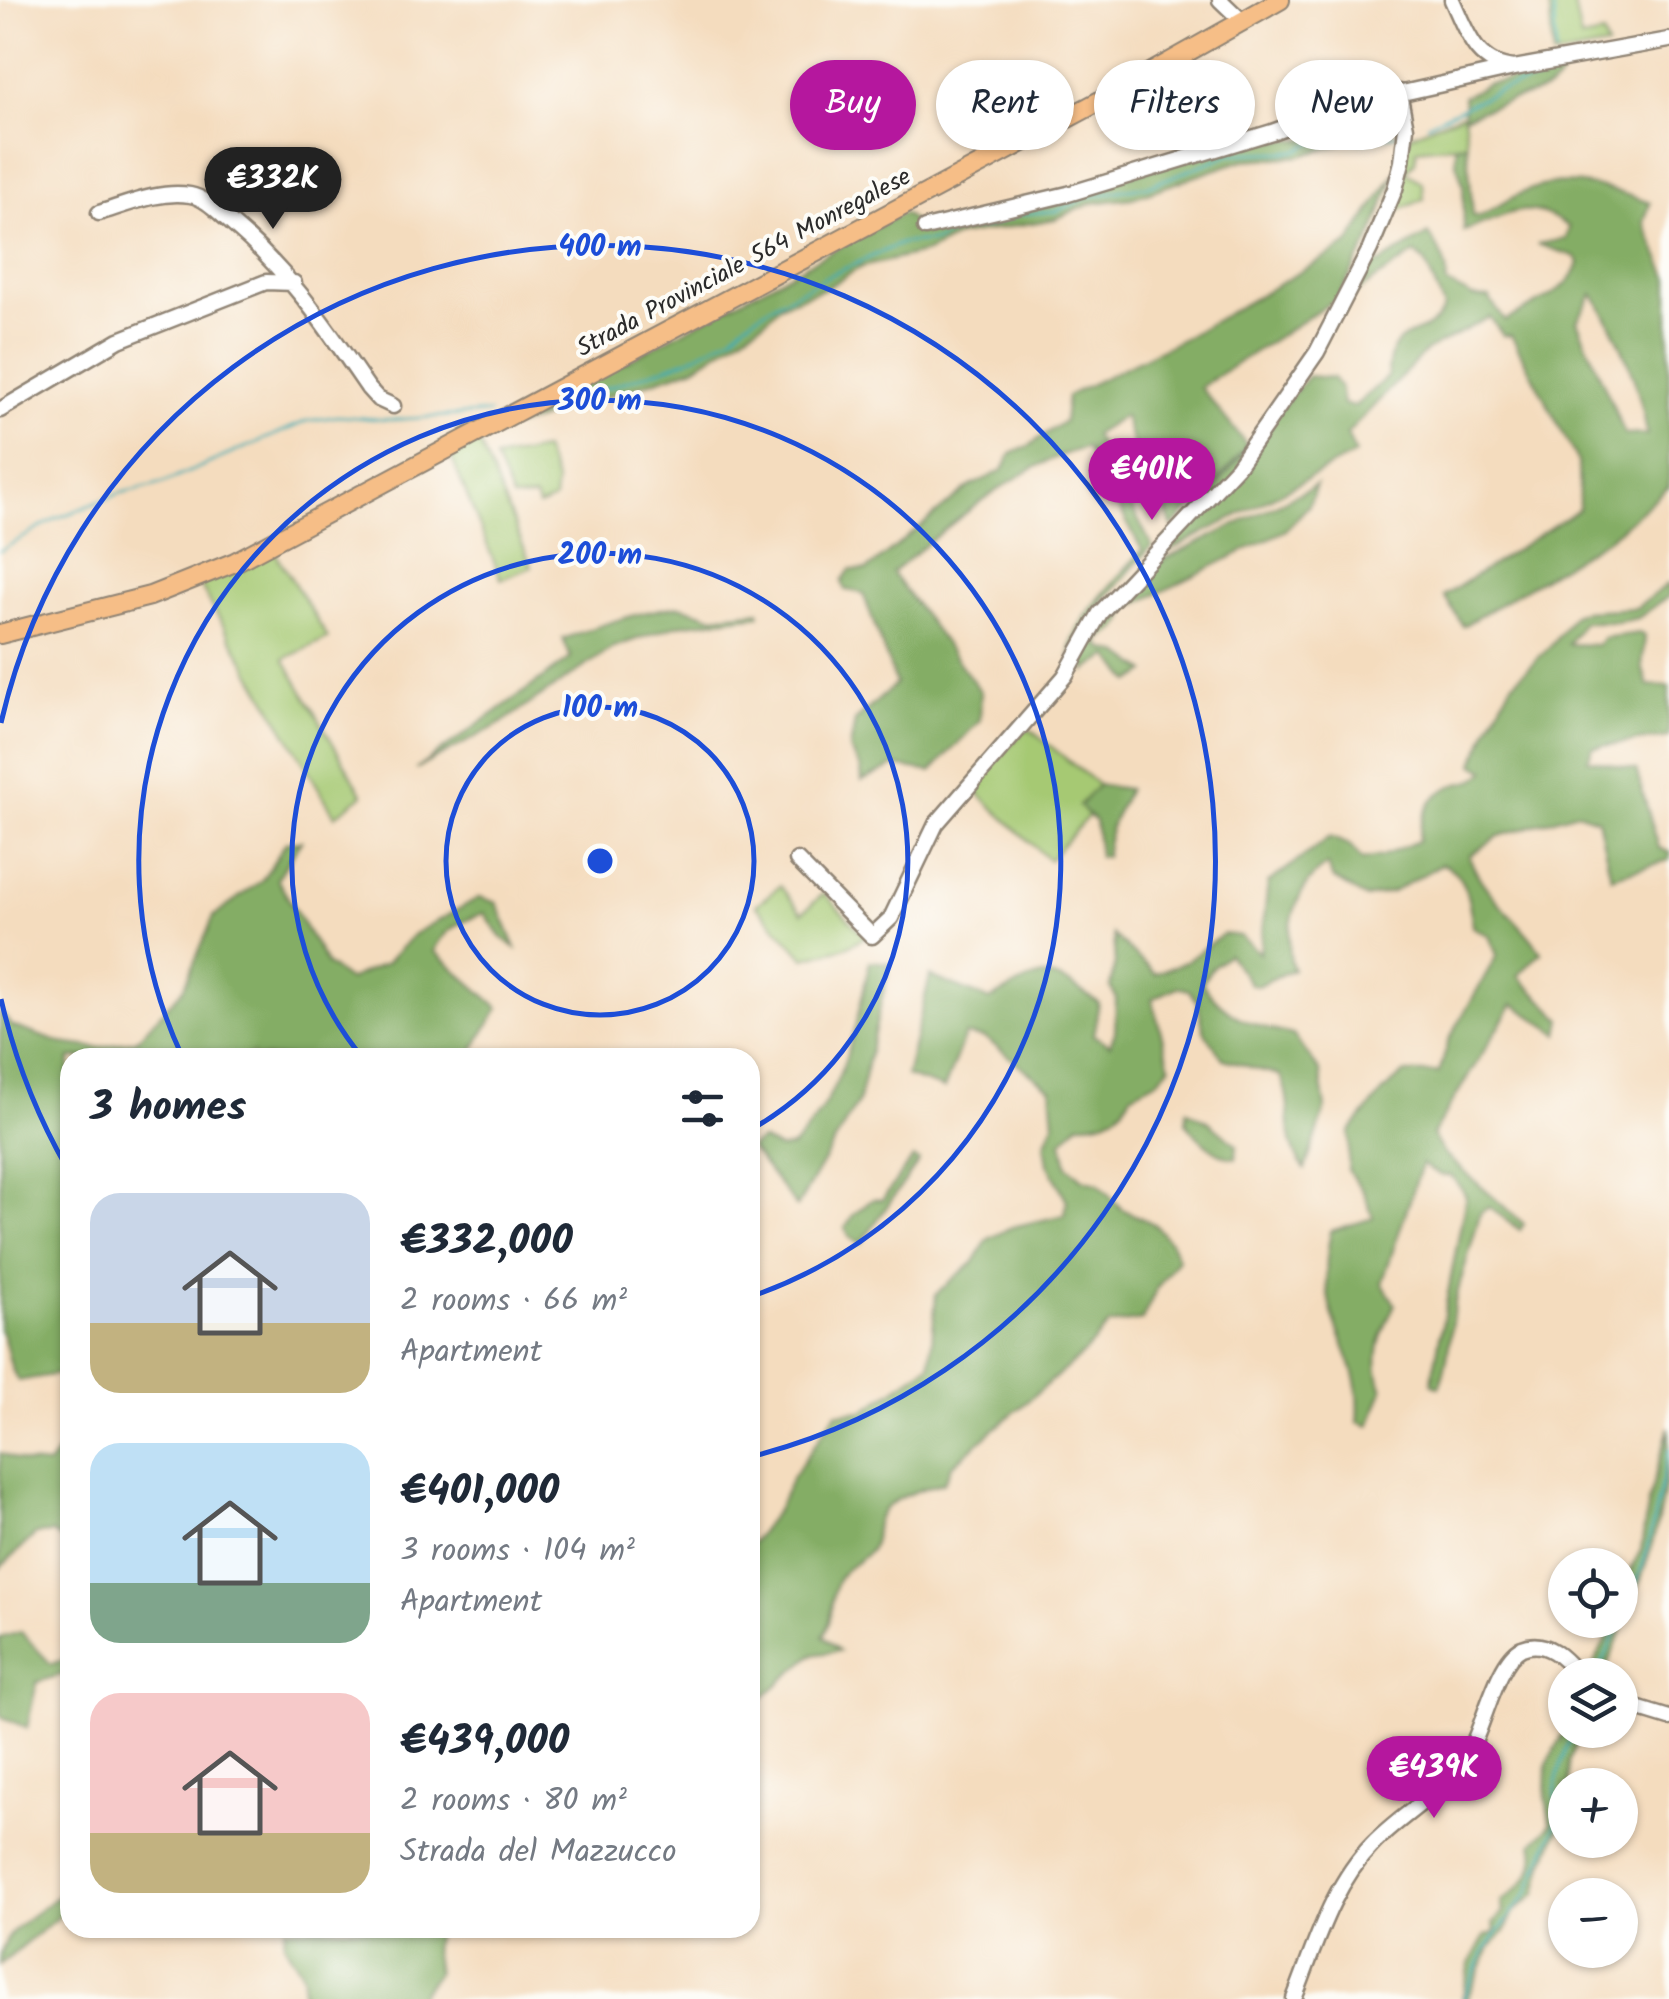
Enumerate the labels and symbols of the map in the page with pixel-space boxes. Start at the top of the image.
pin: €332K [203,147,343,232]
street label: Strada Provinciale 564 Monregalese [569,157,919,369]
text: 400 m [558,224,642,272]
text: 300 m [557,378,642,426]
pin: €401K [1082,438,1222,523]
text: 200 m [558,532,642,580]
text: 100 m [562,685,638,733]
centre of rings [582,843,618,879]
pin: €439K [1364,1736,1504,1821]

